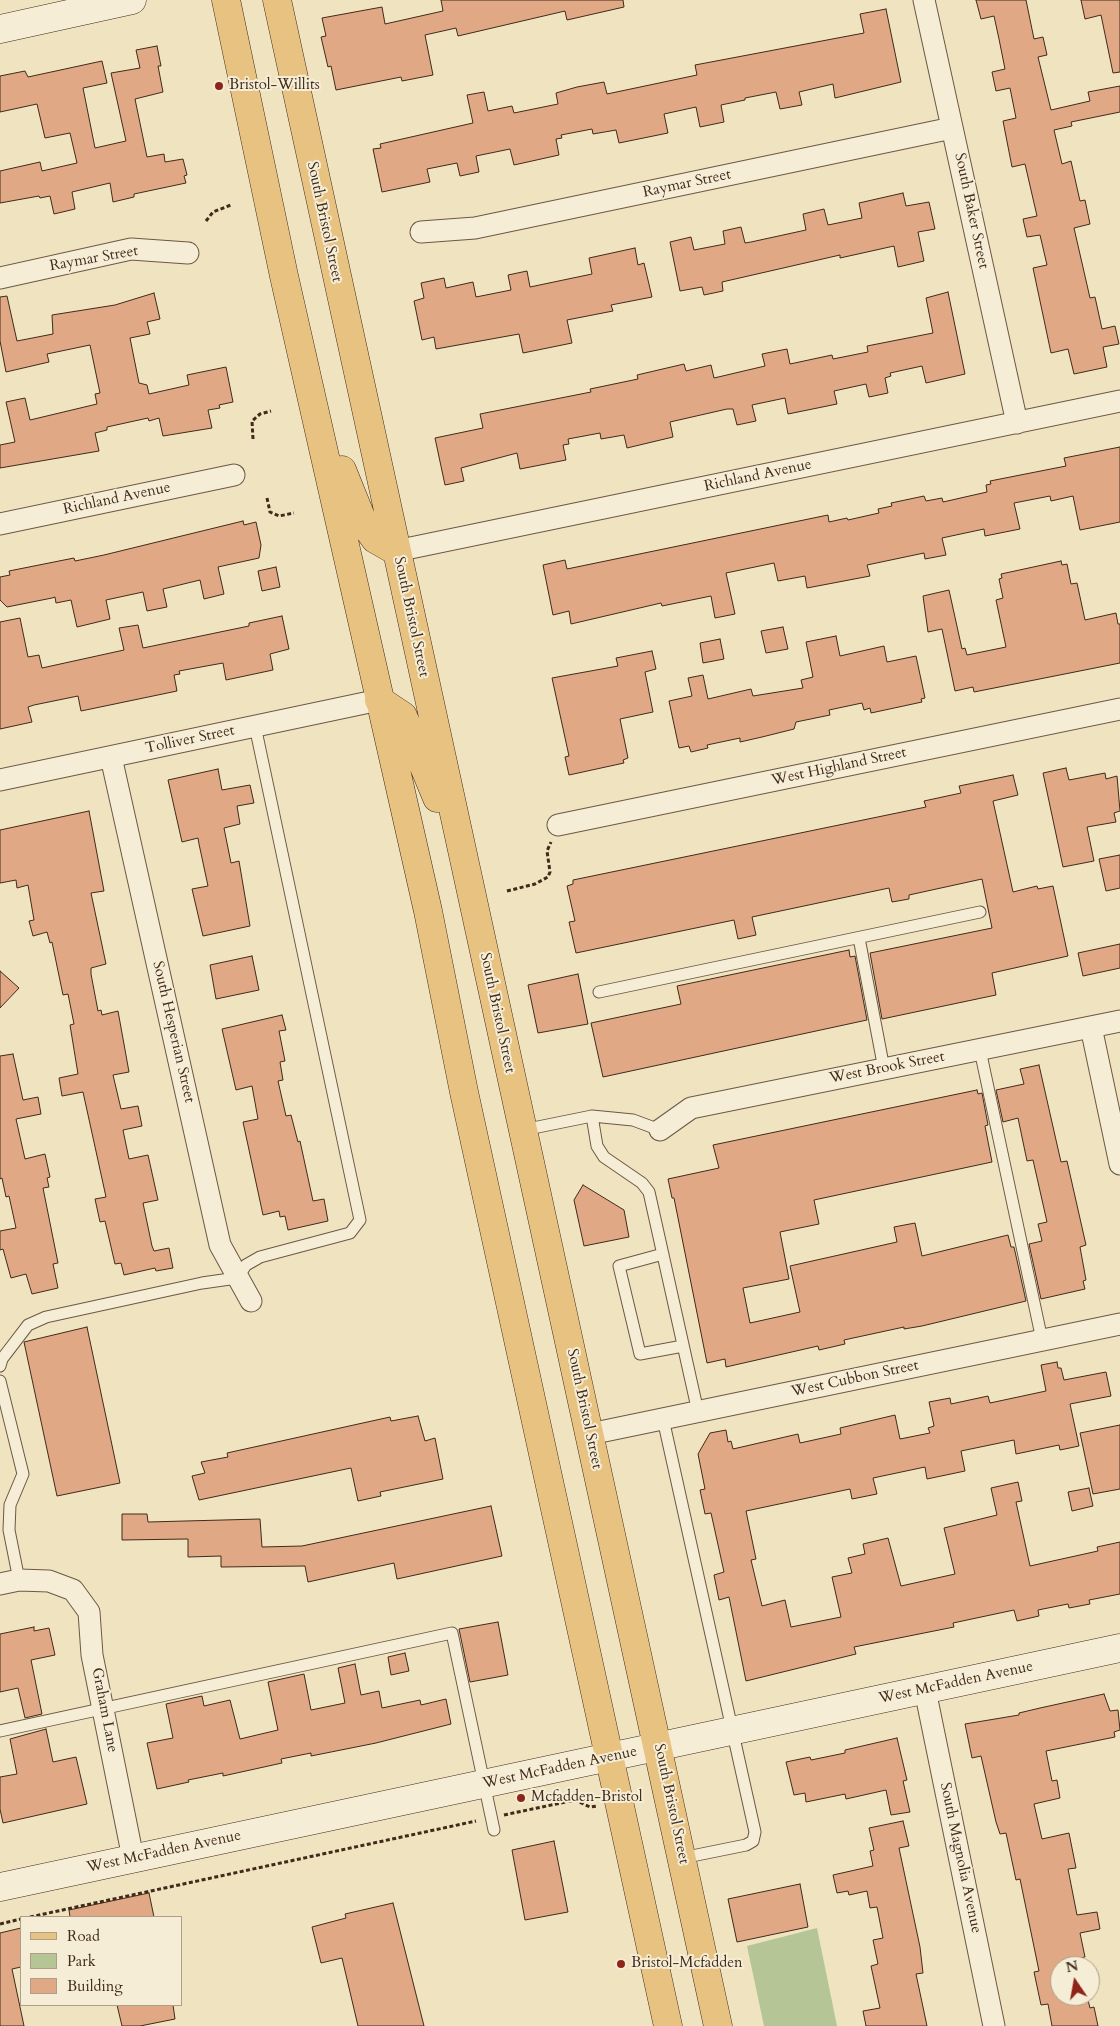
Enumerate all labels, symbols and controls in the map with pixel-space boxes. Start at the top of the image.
place label: Bristol-Willits [229,77,320,95]
marker: Bristol-Willits [213,80,225,92]
street label: South Baker Street [950,151,992,271]
street label: South Bristol Street [302,160,346,284]
street label: Raymar Street [641,166,733,202]
street label: Raymar Street [48,242,140,276]
street label: Richland Avenue [703,456,813,496]
street label: Richland Avenue [62,479,172,519]
street label: South Bristol Street [389,555,433,679]
street label: Tolliver Street [144,722,236,758]
street label: West Highland Street [770,744,908,790]
street label: South Bristol Street [475,951,519,1075]
street label: South Hesperian Street [148,959,198,1105]
street label: West Brook Street [828,1048,946,1088]
street label: South Bristol Street [562,1347,606,1471]
street label: West Cubbon Street [790,1357,920,1401]
street label: West McFadden Avenue [877,1658,1035,1708]
street label: Graham Lane [87,1666,121,1754]
street label: South Bristol Street [649,1742,693,1866]
street label: West McFadden Avenue [481,1743,639,1793]
street label: South Magnolia Avenue [935,1781,985,1935]
place label: Mcfadden-Bristol [531,1789,643,1807]
marker: Mcfadden-Bristol [515,1792,527,1804]
street label: West McFadden Avenue [85,1827,243,1877]
legend [20,1916,182,2006]
text: Road [67,1926,100,1946]
text: Park [67,1951,96,1971]
place label: Bristol-Mcfadden [631,1955,743,1973]
north arrow [1050,1956,1100,2006]
text: N [1064,1956,1080,1977]
marker: Bristol-Mcfadden [615,1958,627,1970]
text: Building [67,1976,123,1996]

